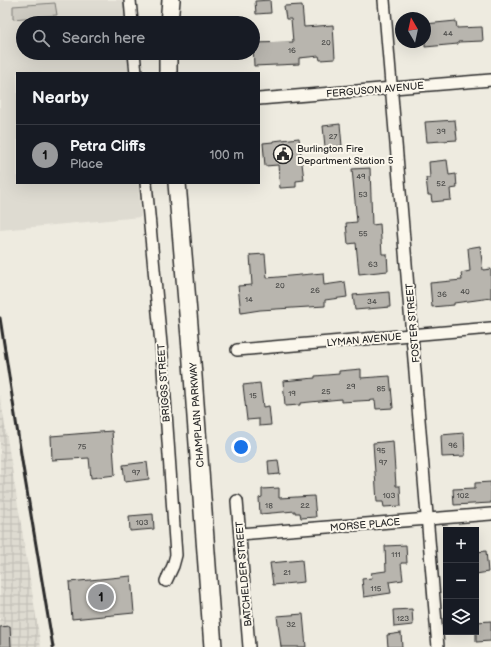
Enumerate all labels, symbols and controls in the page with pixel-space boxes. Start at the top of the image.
north arrow [395,12,431,48]
search box [16,16,260,60]
icon: search [30,27,52,49]
text: Search here [62,29,145,48]
house number: 44 [443,29,453,38]
house number: 20 [321,38,331,47]
house number: 16 [288,46,296,55]
street label: FERGUSON AVENUE [326,80,425,100]
text: Nearby [32,88,89,108]
house number: 39 [436,127,446,136]
house number: 27 [329,132,337,141]
text: Petra Cliffs [70,137,146,156]
public building icon: Burlington Fire Department Station 5 [272,143,294,165]
place label: Burlington Fire Department Station 5 [297,143,394,167]
text: 1 [42,147,48,163]
text: 100 m [209,147,244,163]
text: Place [70,156,103,172]
house number: 49 [356,172,366,181]
house number: 52 [436,179,446,188]
house number: 53 [358,190,368,199]
house number: 55 [358,229,368,238]
house number: 63 [368,260,378,269]
house number: 20 [275,281,285,290]
street label: FOSTER STREET [404,283,422,363]
house number: 26 [310,286,320,295]
house number: 40 [460,287,470,296]
house number: 36 [437,290,447,299]
house number: 14 [245,295,253,304]
house number: 34 [367,297,377,306]
street label: LYMAN AVENUE [326,331,402,349]
street label: BRIGGS STREET [155,343,173,423]
street label: CHAMPLAIN PARKWAY [187,362,207,468]
house number: 29 [346,382,356,391]
house number: 85 [376,384,386,393]
house number: 25 [321,387,331,396]
house number: 19 [288,389,296,398]
house number: 15 [249,391,257,400]
your location [231,437,251,457]
house number: 96 [448,441,458,450]
house number: 75 [78,442,87,451]
house number: 95 [376,446,386,455]
house number: 97 [379,458,387,467]
house number: 97 [132,468,140,477]
house number: 103 [383,491,395,500]
house number: 102 [457,491,470,500]
house number: 18 [265,501,273,510]
house number: 22 [300,501,310,510]
street label: MORSE PLACE [330,516,401,534]
house number: 103 [136,518,148,527]
street label: BATCHELDER STREET [233,521,255,627]
map controls [443,527,479,635]
button: + [443,527,479,563]
house number: 111 [391,550,401,559]
button: − [443,563,479,599]
house number: 21 [283,568,291,577]
pin: 1 [88,582,114,612]
house number: 115 [371,584,382,593]
button: layers [443,599,479,635]
house number: 123 [397,614,409,623]
house number: 32 [286,620,296,629]

